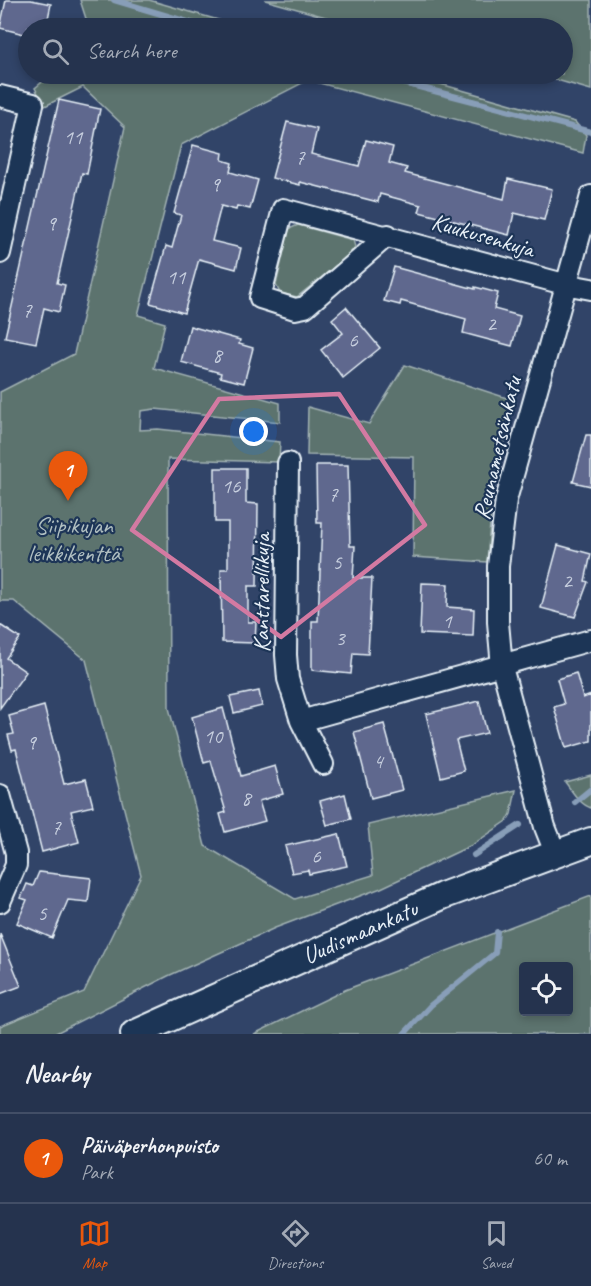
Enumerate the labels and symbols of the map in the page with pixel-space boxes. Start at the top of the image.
house number: 11 [64,124,84,150]
house number: 7 [295,144,306,170]
house number: 9 [210,171,221,197]
street label: Kuukusenkuja [428,206,540,264]
house number: 9 [46,210,57,236]
house number: 11 [167,264,187,290]
house number: 7 [22,297,33,323]
house number: 2 [486,311,497,337]
house number: 6 [348,327,358,353]
house number: 8 [212,342,224,368]
street label: Reunametsänkatu [466,371,529,522]
your location [239,417,268,446]
pin: 1 [48,452,88,501]
house number: 16 [222,473,241,499]
house number: 7 [328,481,339,507]
park label: Siipikujan leikkikenttä [28,510,122,568]
street label: Kanttarellikuja [246,531,276,653]
house number: 5 [332,549,343,575]
house number: 2 [562,568,573,594]
house number: 1 [442,608,453,634]
house number: 3 [335,625,346,651]
house number: 10 [204,723,224,749]
house number: 9 [26,729,37,755]
house number: 4 [373,748,385,774]
house number: 8 [241,785,253,811]
house number: 7 [51,814,62,840]
house number: 6 [311,843,321,869]
street label: Uudismaankatu [298,893,424,971]
house number: 5 [37,900,48,926]

